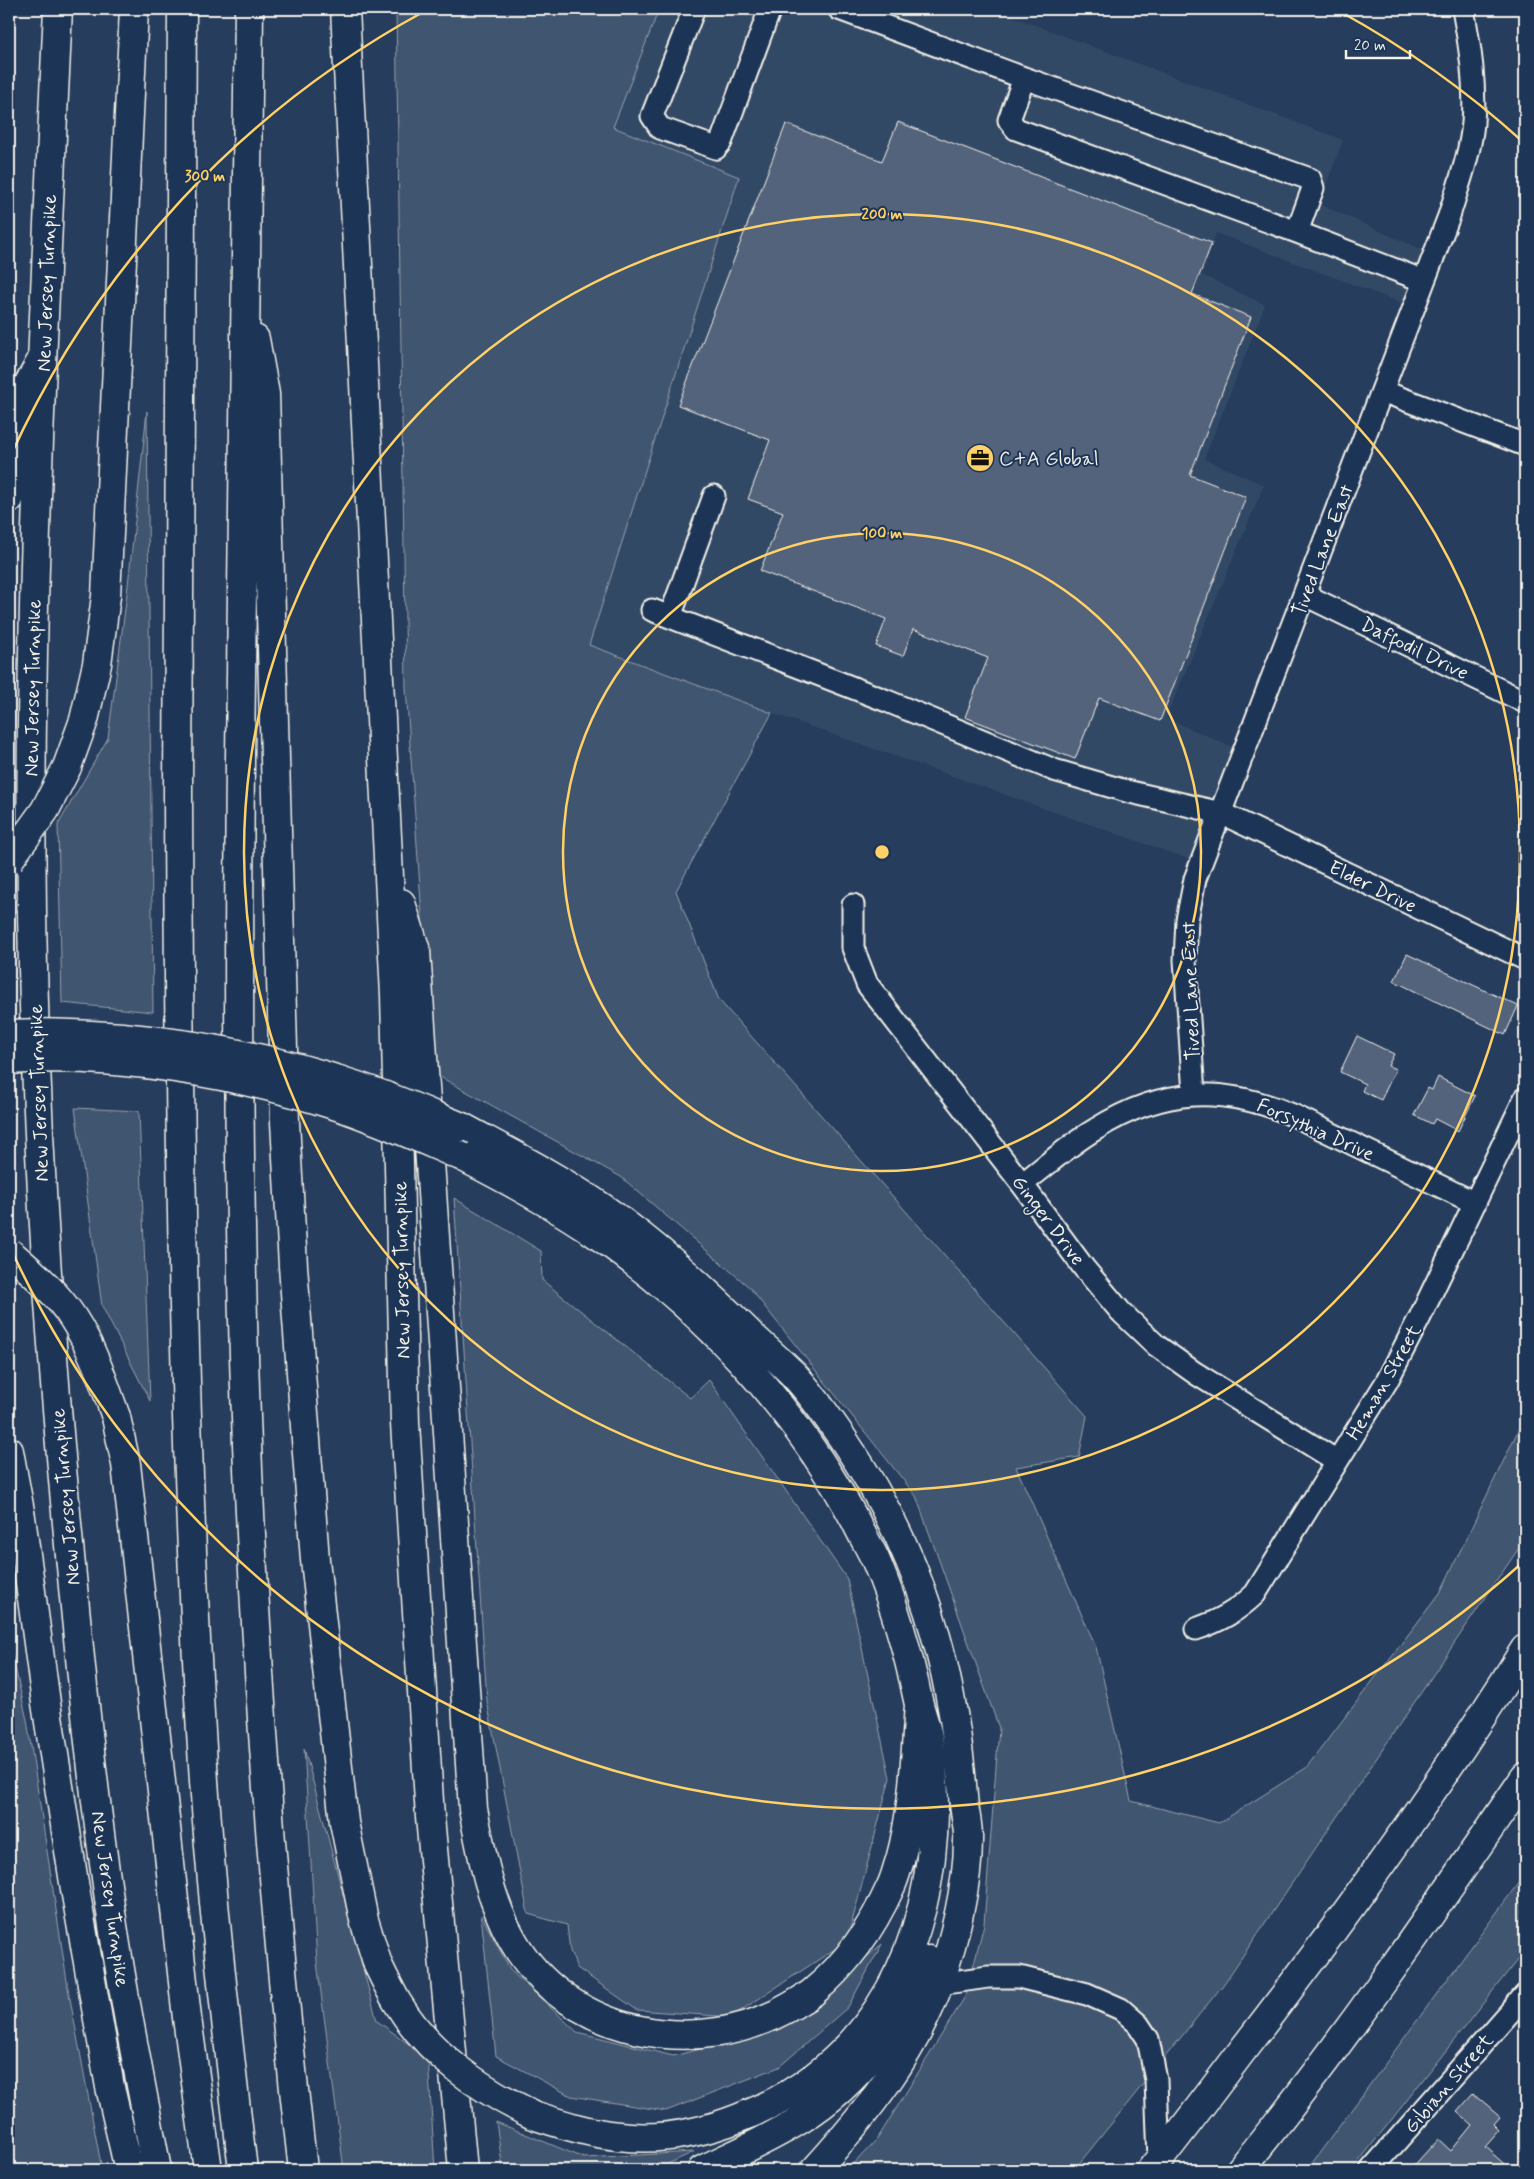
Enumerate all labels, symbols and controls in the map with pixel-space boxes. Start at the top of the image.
scale bar [1346,28,1410,60]
text: 20 m [1354,36,1386,56]
text: 300 m [185,167,225,187]
street label: New Jersey Turnpike [31,194,64,372]
text: 200 m [862,205,903,225]
office icon: C+A Global [965,443,995,473]
place label: C+A Global [999,446,1099,473]
street label: Tived Lane East [1286,481,1361,620]
text: 100 m [862,524,902,544]
street label: New Jersey Turnpike [18,599,49,777]
street label: Daffodil Drive [1355,612,1473,689]
centre of rings [873,843,891,861]
street label: Elder Drive [1324,855,1421,920]
street label: Tived Lane East [1176,921,1207,1061]
street label: New Jersey Turnpike [23,1004,56,1182]
street label: Forsythia Drive [1252,1092,1379,1168]
street label: Ginger Drive [1004,1170,1091,1272]
street label: New Jersey Turnpike [387,1181,418,1359]
street label: Heman Street [1340,1320,1429,1446]
street label: New Jersey Turnpike [45,1407,88,1586]
street label: New Jersey Turnpike [84,1809,135,1989]
street label: Gibian Street [1398,2028,1500,2140]

